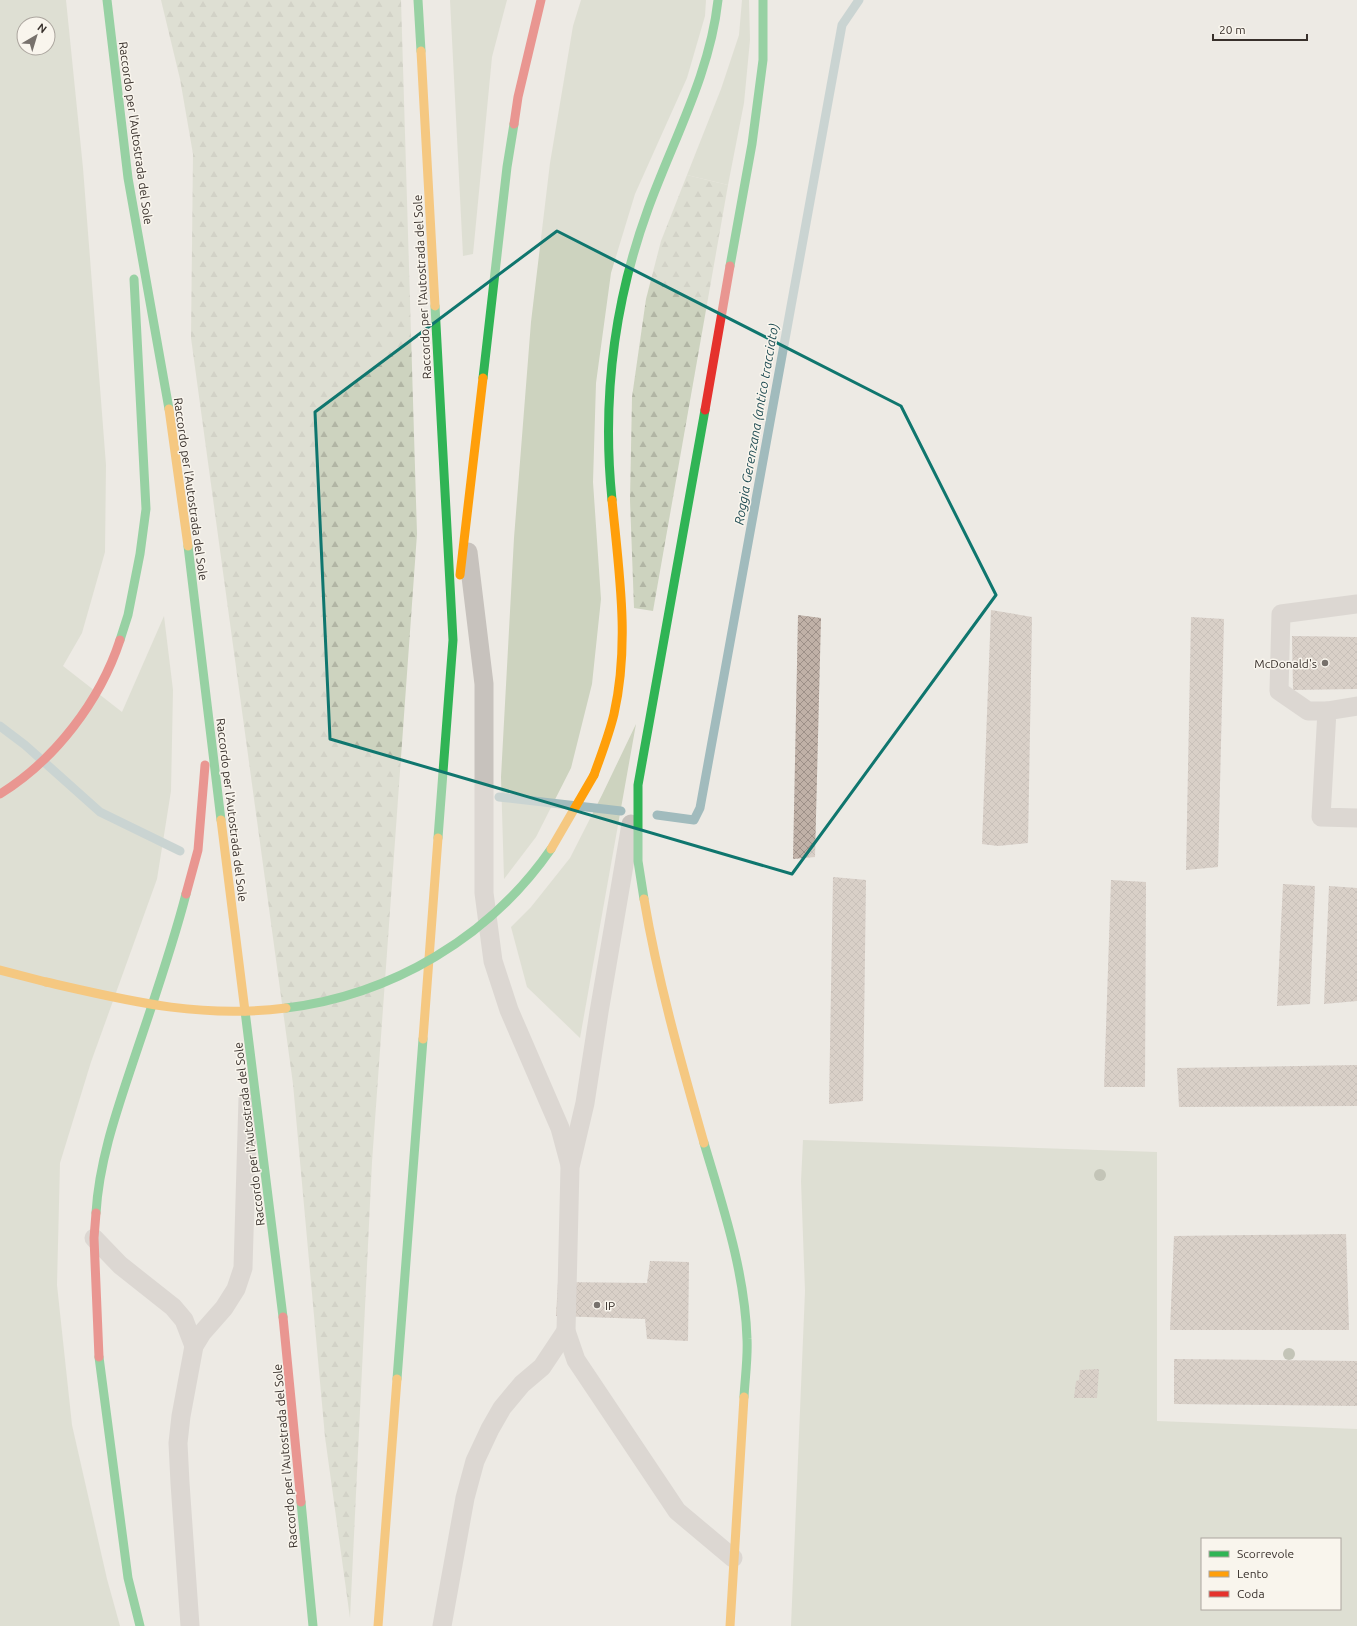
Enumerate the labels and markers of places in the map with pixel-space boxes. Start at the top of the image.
place label: McDonald's [1254,657,1317,670]
marker: McDonald's [1320,658,1330,668]
place label: IP [605,1299,615,1312]
marker: IP [592,1300,602,1310]

